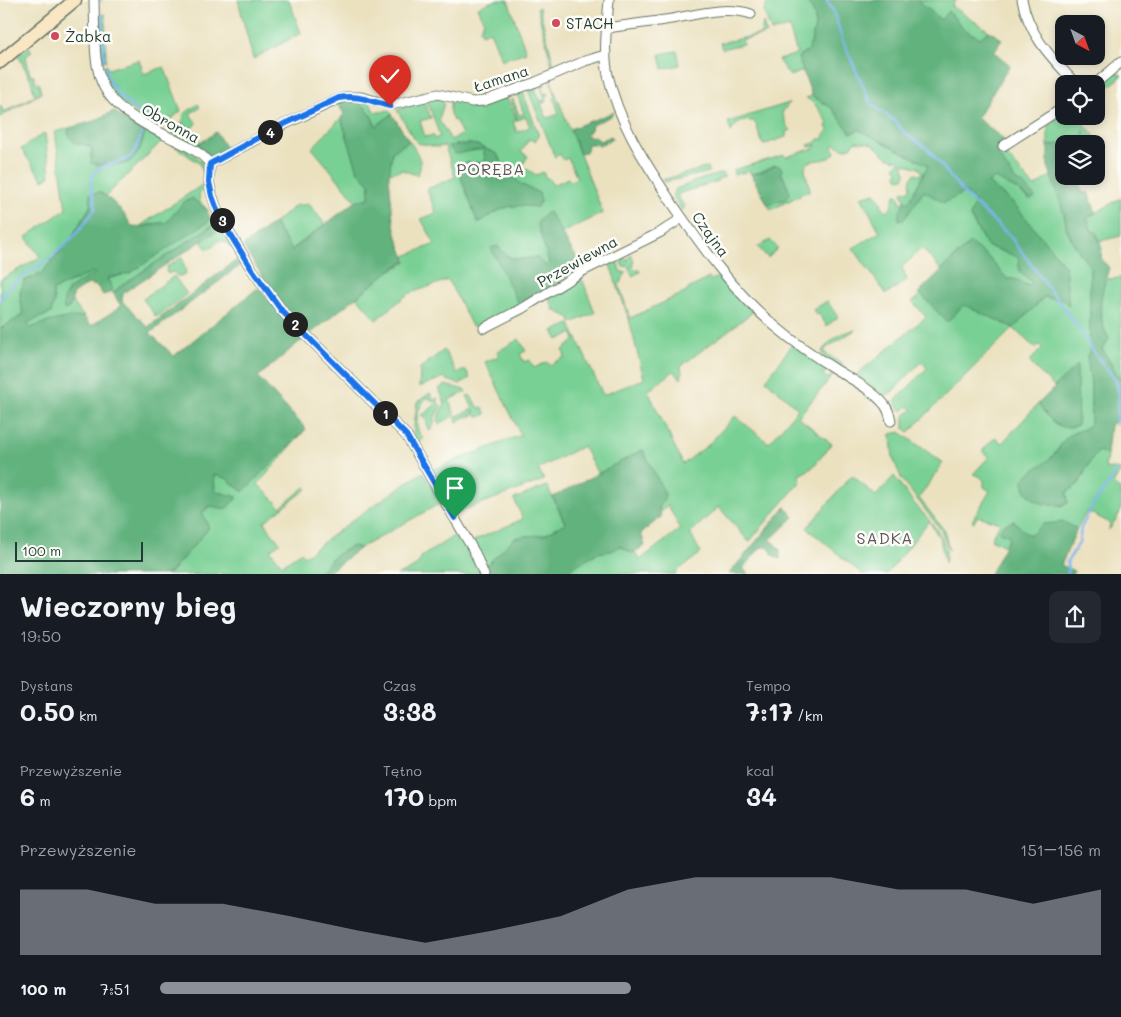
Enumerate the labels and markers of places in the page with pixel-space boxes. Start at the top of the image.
place label: STACH [566,13,614,33]
marker: STACH [550,17,562,29]
place label: Żabka [65,26,111,46]
marker: Żabka [49,30,61,42]
pin [369,55,411,106]
pin: 4 [258,120,282,144]
pin: 3 [210,208,234,232]
pin: 2 [282,312,308,336]
pin: 1 [372,400,398,426]
pin [434,467,476,518]

